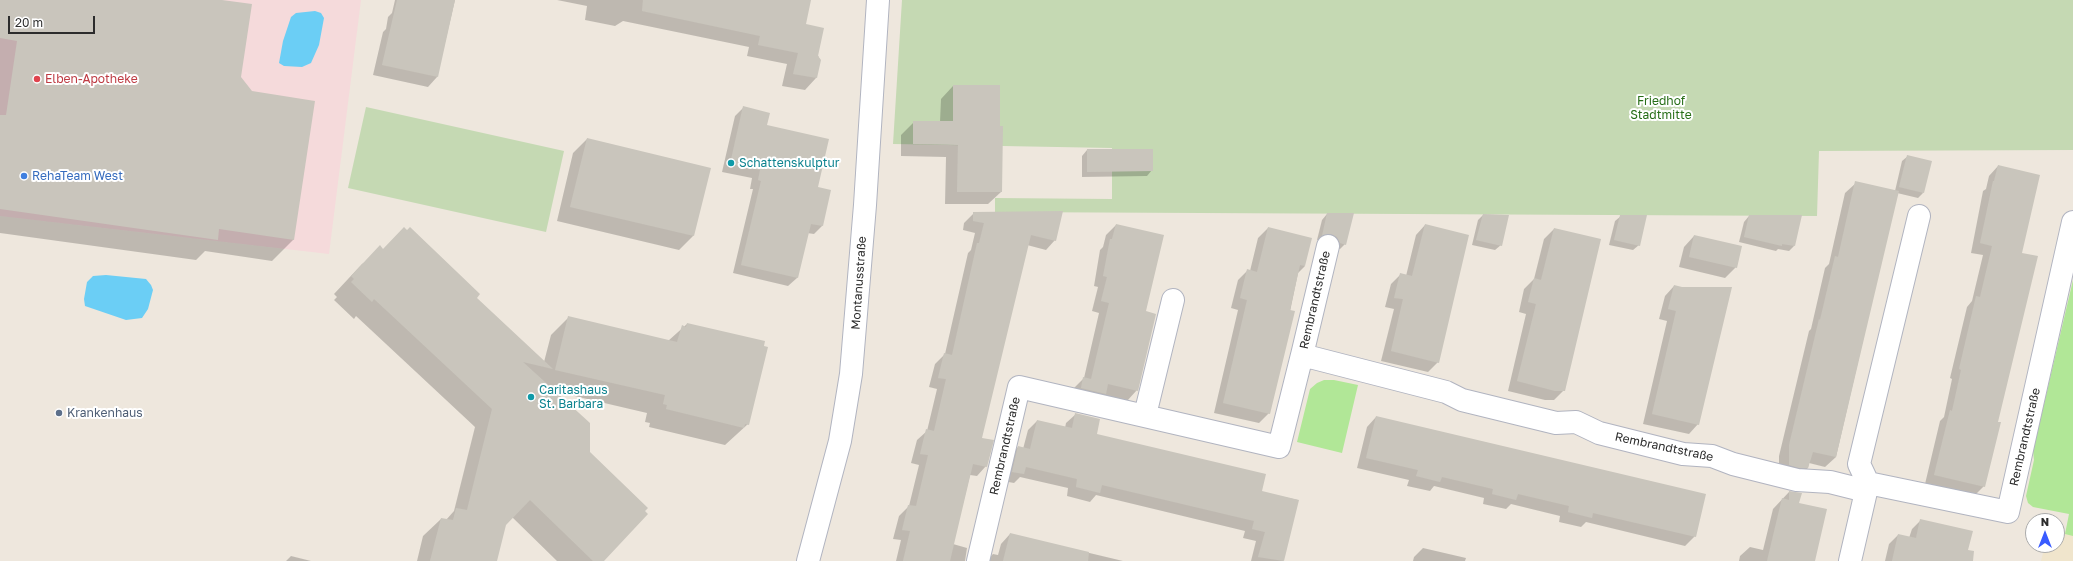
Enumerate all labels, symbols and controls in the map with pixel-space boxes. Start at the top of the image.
scale bar [10,8,97,34]
text: 20 m [15,15,43,30]
place label: Elben-Apotheke [45,72,138,86]
marker: Elben-Apotheke [32,74,42,84]
park label: Friedhof Stadtmitte [1630,94,1692,122]
place label: Schattenskulptur [739,156,839,170]
marker: Schattenskulptur [726,158,736,168]
place label: RehaTeam West [32,169,123,183]
marker: RehaTeam West [19,171,29,181]
street label: Montanusstraße [849,236,869,330]
street label: Rembrandtstraße [1297,250,1333,350]
place label: Caritashaus St. Barbara [539,383,608,411]
street label: Rembrandtstraße [2007,387,2043,487]
marker: Caritashaus St. Barbara [526,392,536,402]
street label: Rembrandtstraße [987,396,1023,496]
place label: Krankenhaus [67,406,143,420]
marker: Krankenhaus [54,408,64,418]
street label: Rembrandtstraße [1613,430,1715,464]
north arrow [2025,513,2065,553]
text: N [2041,515,2049,528]

